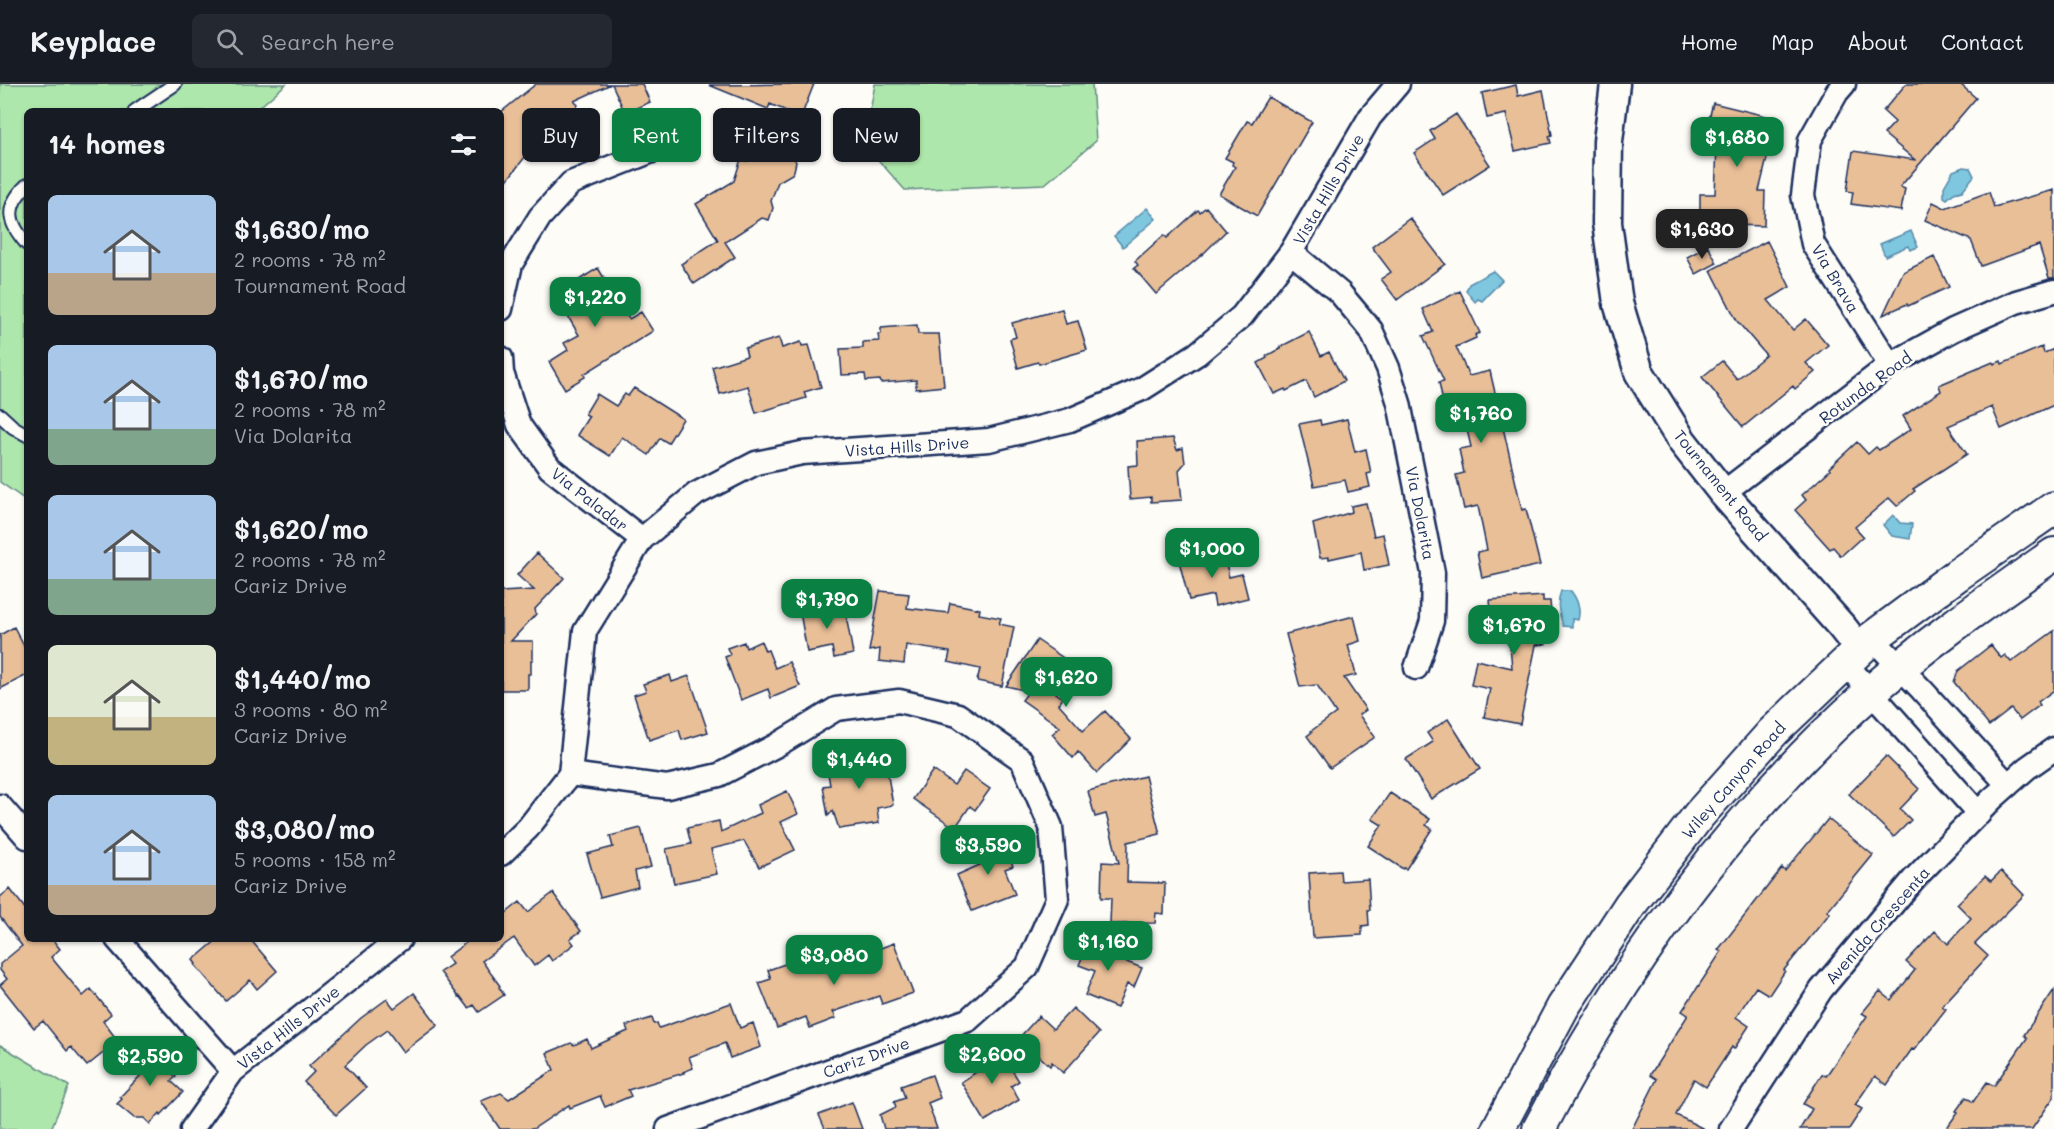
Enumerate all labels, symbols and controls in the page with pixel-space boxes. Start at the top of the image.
search box [192,14,612,68]
text: Keyplace [30,23,156,59]
icon: search [213,25,246,58]
text: Search here [261,27,395,56]
text: Home [1681,28,1738,55]
text: Map [1771,28,1814,55]
text: About [1847,28,1908,55]
text: Contact [1941,28,2024,55]
chip: Buy [522,108,600,162]
chip: Rent [612,108,701,162]
chip: Filters [713,108,821,162]
chip: New [833,108,920,162]
pin: $1,680 [1688,117,1786,168]
text: $1,680 [1705,123,1769,149]
text: 14 homes [48,127,166,161]
icon: filters [447,128,480,161]
street label: Vista Hills Drive [1288,130,1368,248]
pin: $1,630 [1653,209,1751,260]
text: $1,630/mo [234,212,369,246]
text: $1,630 [1670,215,1734,241]
icon: home [96,219,168,291]
street label: Via Brava [1807,240,1865,316]
text: 2 rooms · 78 m² [234,246,386,272]
text: Tournament Road [234,272,406,298]
pin: $1,220 [546,277,644,328]
text: $1,220 [564,283,626,309]
street label: Rotunda Road [1815,346,1915,428]
text: $1,670/mo [234,362,368,396]
icon: home [96,369,168,441]
pin: $1,760 [1432,393,1530,444]
text: 2 rooms · 78 m² [234,396,386,422]
text: $1,760 [1449,399,1513,425]
text: Via Dolarita [234,422,352,448]
street label: Tournament Road [1670,425,1772,545]
street label: Vista Hills Drive [844,431,970,461]
street label: Via Paladar [547,462,633,536]
street label: Via Dolarita [1402,465,1440,561]
text: $1,620/mo [234,512,368,546]
icon: home [96,519,168,591]
pin: $1,000 [1163,528,1261,579]
text: $1,000 [1179,534,1245,560]
text: 2 rooms · 78 m² [234,546,386,572]
text: Cariz Drive [234,572,347,598]
pin: $1,790 [778,579,876,630]
text: $1,790 [795,585,859,611]
pin: $1,670 [1465,605,1563,656]
text: $1,670 [1482,611,1546,637]
pin: $1,620 [1017,657,1115,708]
text: $1,440/mo [234,662,371,696]
text: $1,620 [1034,663,1098,689]
icon: home [96,669,168,741]
text: 3 rooms · 80 m² [234,696,387,722]
street label: Wiley Canyon Road [1676,717,1790,843]
text: Cariz Drive [234,722,347,748]
pin: $1,440 [810,739,908,790]
text: $1,440 [826,745,892,771]
text: $3,080/mo [234,812,375,846]
icon: home [96,819,168,891]
pin: $3,590 [939,825,1037,876]
text: $3,590 [954,831,1022,857]
text: 5 rooms · 158 m² [234,846,396,872]
street label: Avenida Crescenta [1820,862,1934,988]
text: Cariz Drive [234,872,347,898]
pin: $1,160 [1059,921,1157,972]
text: $1,160 [1077,927,1139,953]
pin: $3,080 [785,935,883,986]
text: $3,080 [800,941,868,967]
street label: Vista Hills Drive [232,980,344,1074]
street label: Cariz Drive [820,1032,912,1082]
pin: $2,600 [943,1034,1041,1085]
pin: $2,590 [101,1036,199,1087]
text: $2,600 [958,1040,1026,1066]
text: $2,590 [117,1042,183,1068]

